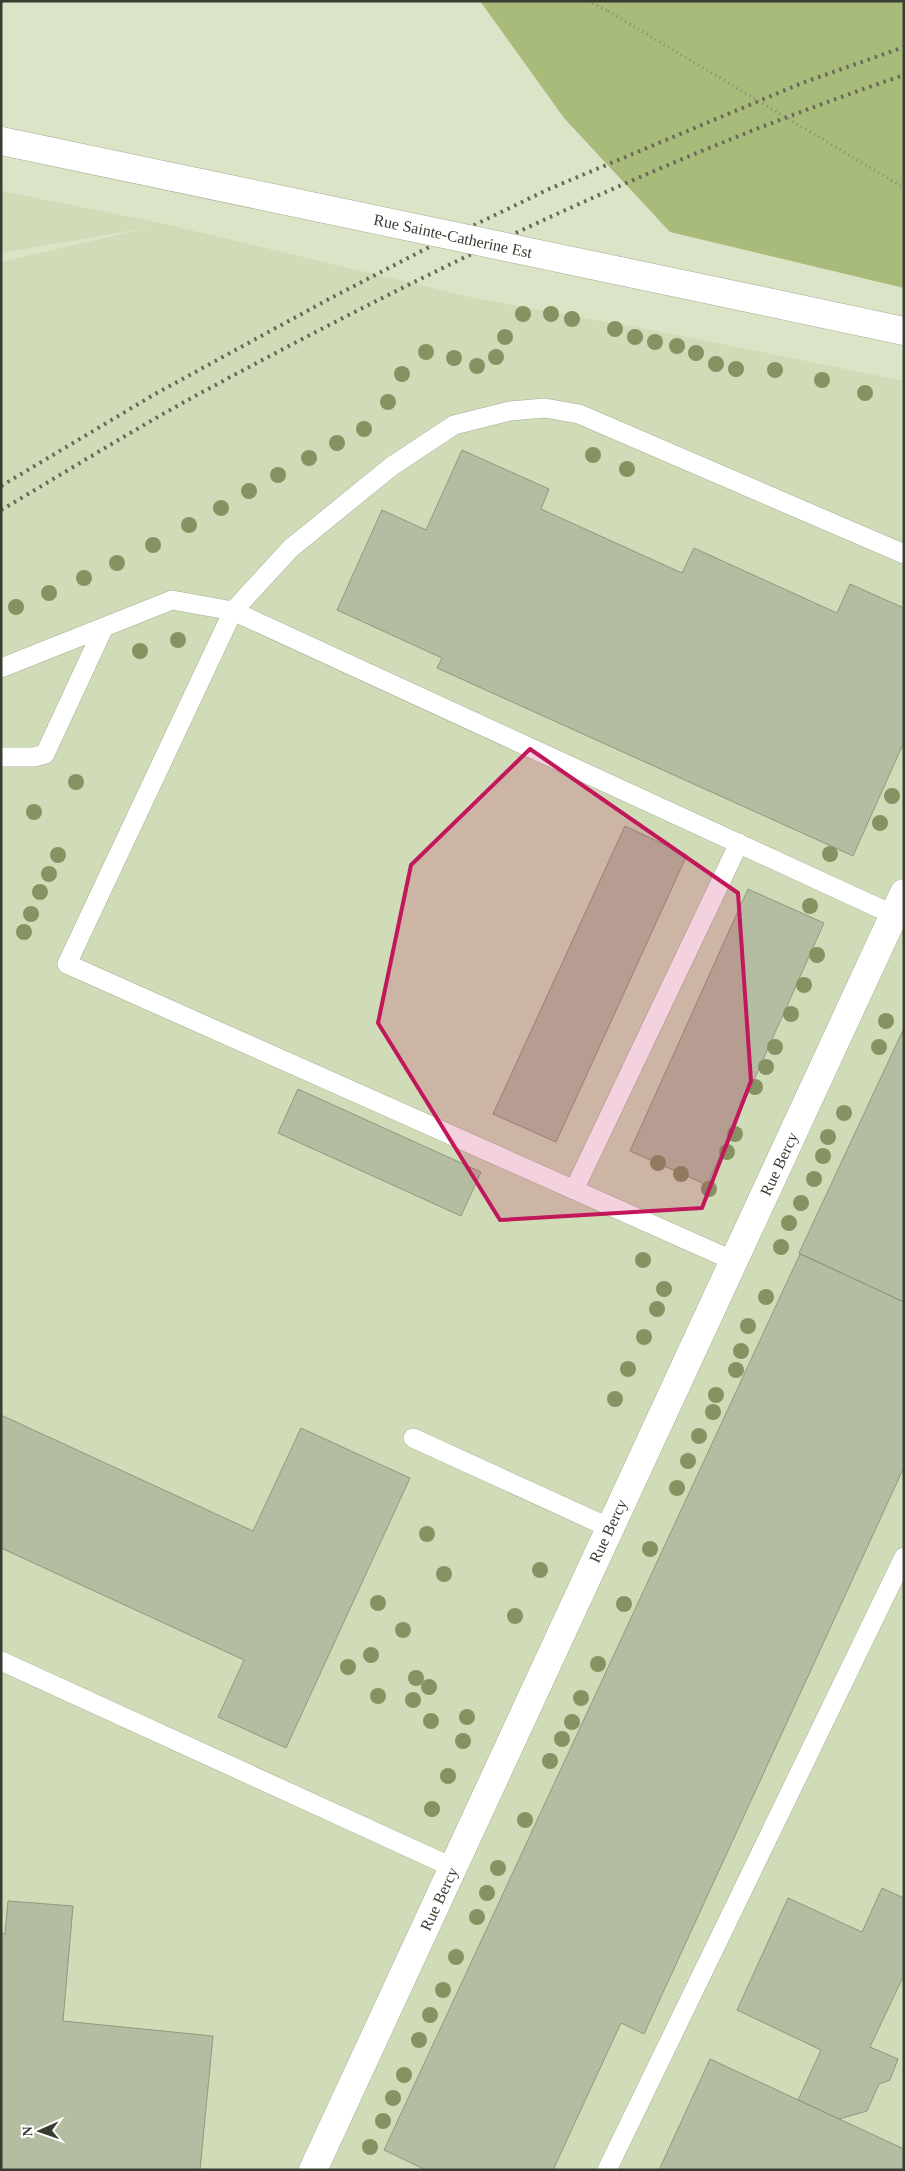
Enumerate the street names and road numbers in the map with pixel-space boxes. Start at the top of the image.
street label: Rue Sainte-Catherine Est [372,211,534,261]
street label: Rue Bercy [757,1130,802,1199]
street label: Rue Bercy [586,1497,631,1566]
street label: Rue Bercy [417,1865,462,1934]

